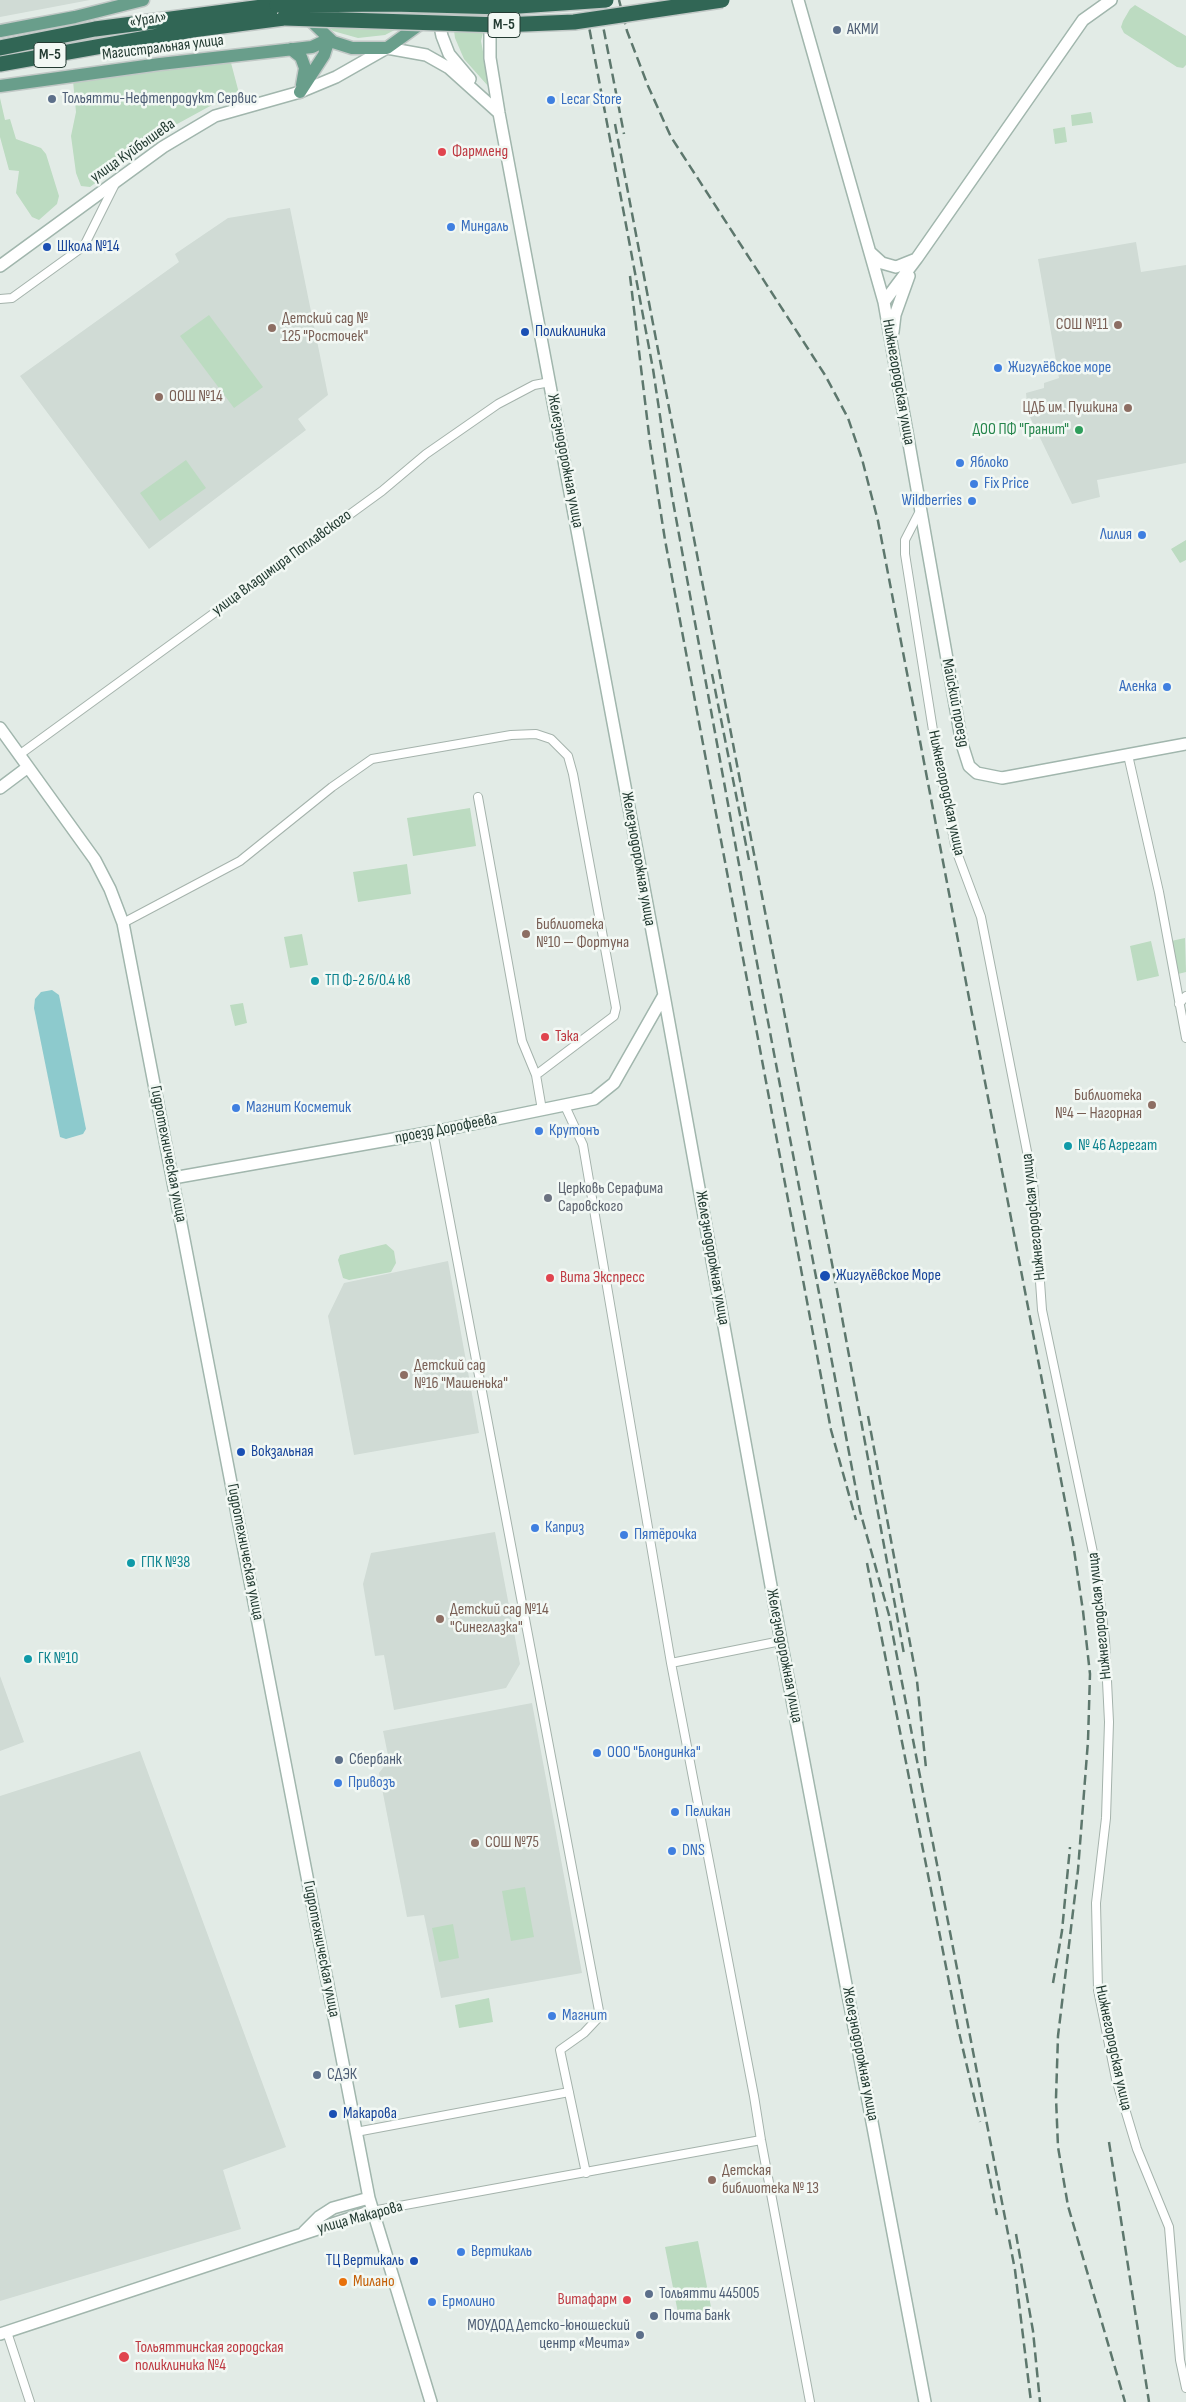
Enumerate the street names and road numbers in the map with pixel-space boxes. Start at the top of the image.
street label: «Урал» [128,7,168,33]
road number: М-5 [488,12,520,38]
street label: Магистральная улица [101,31,225,65]
road number: М-5 [34,42,66,68]
street label: улица Куйбышева [87,115,179,187]
street label: Нижнегородская улица [877,318,919,446]
street label: Железнодорожная улица [543,392,587,530]
street label: улица Владимира Поплавского [208,506,356,620]
street label: Майский проезд [937,657,973,749]
street label: Нижнегородская улица [923,729,969,857]
street label: Железнодорожная улица [617,790,659,928]
street label: Гидротехническая улица [145,1084,191,1224]
street label: проезд Дорофеева [393,1110,499,1148]
street label: Нижнегородская улица [1018,1153,1050,1281]
street label: Железнодорожная улица [691,1189,733,1327]
street label: Гидротехническая улица [222,1482,268,1622]
street label: Нижнегородская улица [1084,1552,1116,1680]
street label: Железнодорожная улица [762,1587,806,1725]
street label: Гидротехническая улица [298,1879,344,2019]
street label: Нижнегородская улица [1090,1984,1136,2112]
street label: Железнодорожная улица [838,1985,882,2123]
street label: улица Макарова [315,2197,405,2239]

